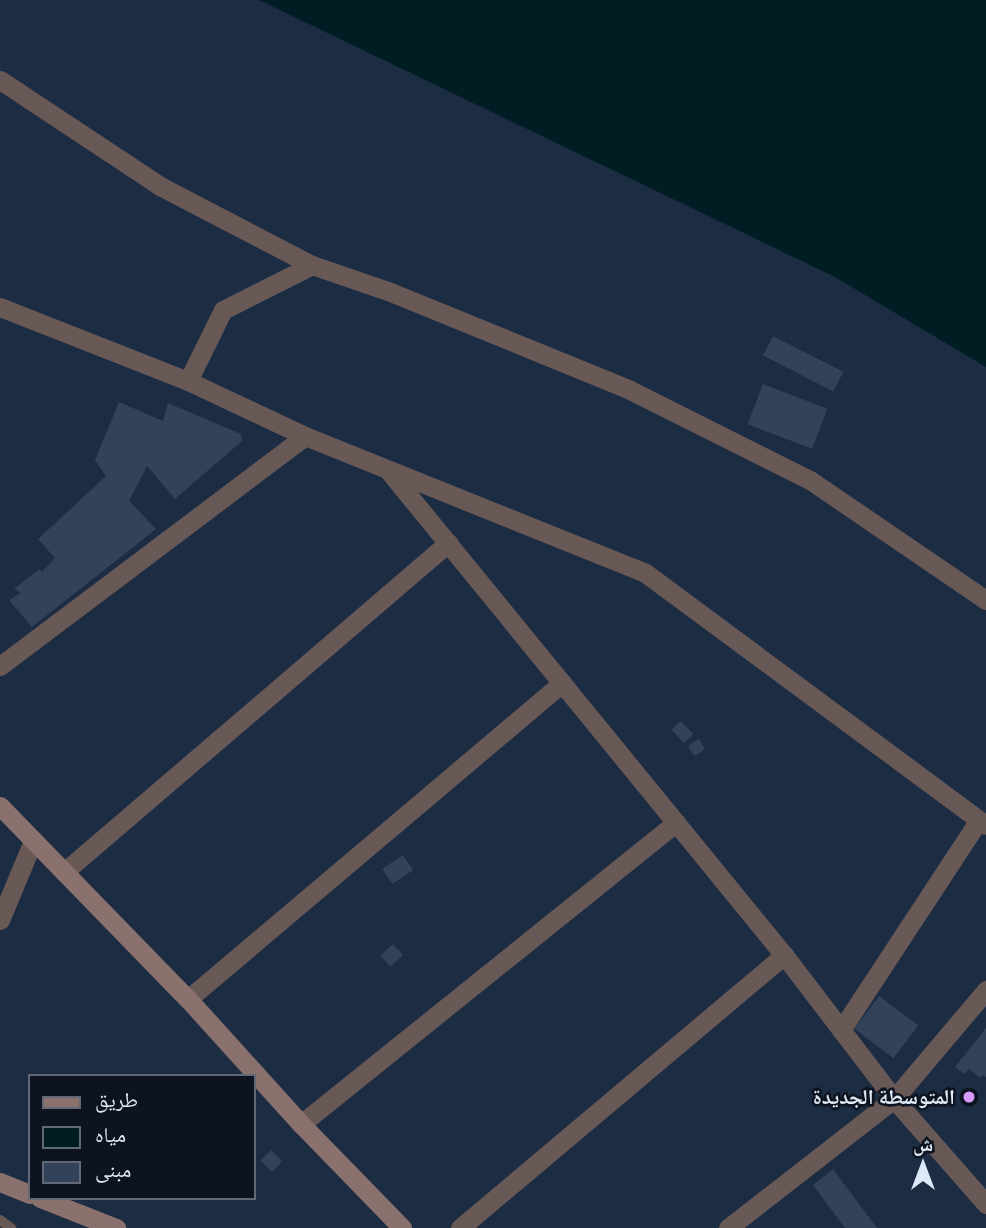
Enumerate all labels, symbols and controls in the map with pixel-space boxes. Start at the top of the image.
legend [28,1074,256,1200]
place label: المتوسطة الجديدة [813,1084,955,1110]
text: طريق [95,1087,138,1112]
marker: المتوسطة الجديدة [961,1089,977,1105]
text: مياه [95,1122,126,1147]
north arrow [888,1130,958,1200]
text: ش [913,1133,933,1155]
text: مبنى [95,1157,131,1182]

